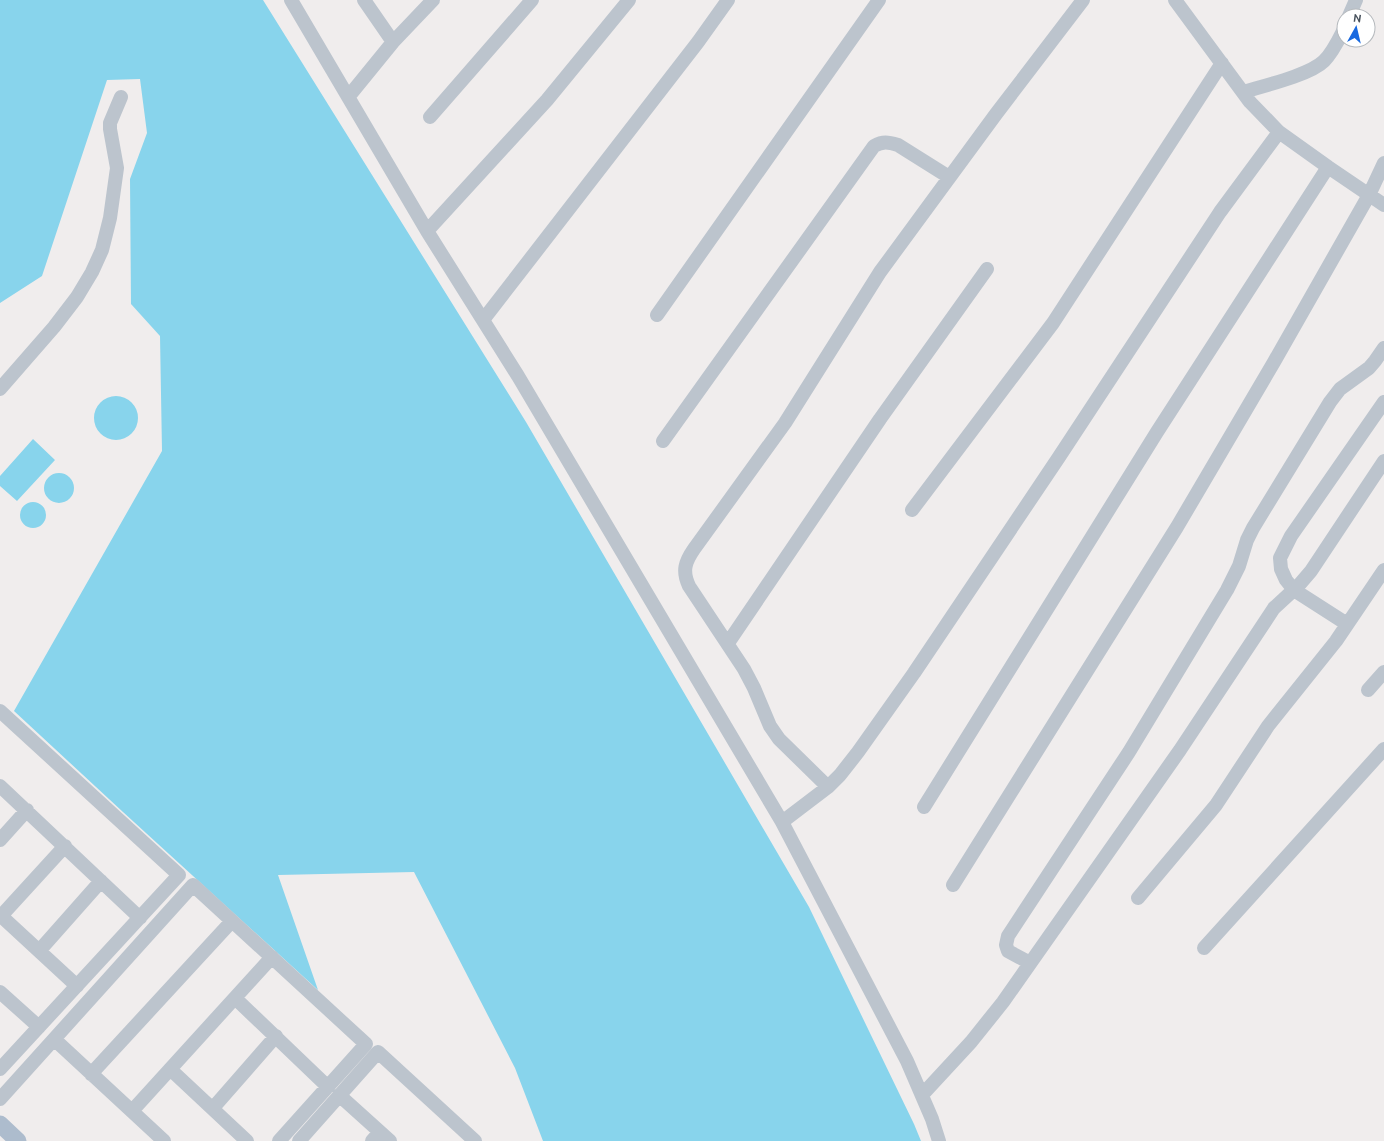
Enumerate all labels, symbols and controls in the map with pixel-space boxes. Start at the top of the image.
north arrow [1336,8,1376,48]
text: N [1352,12,1362,25]

